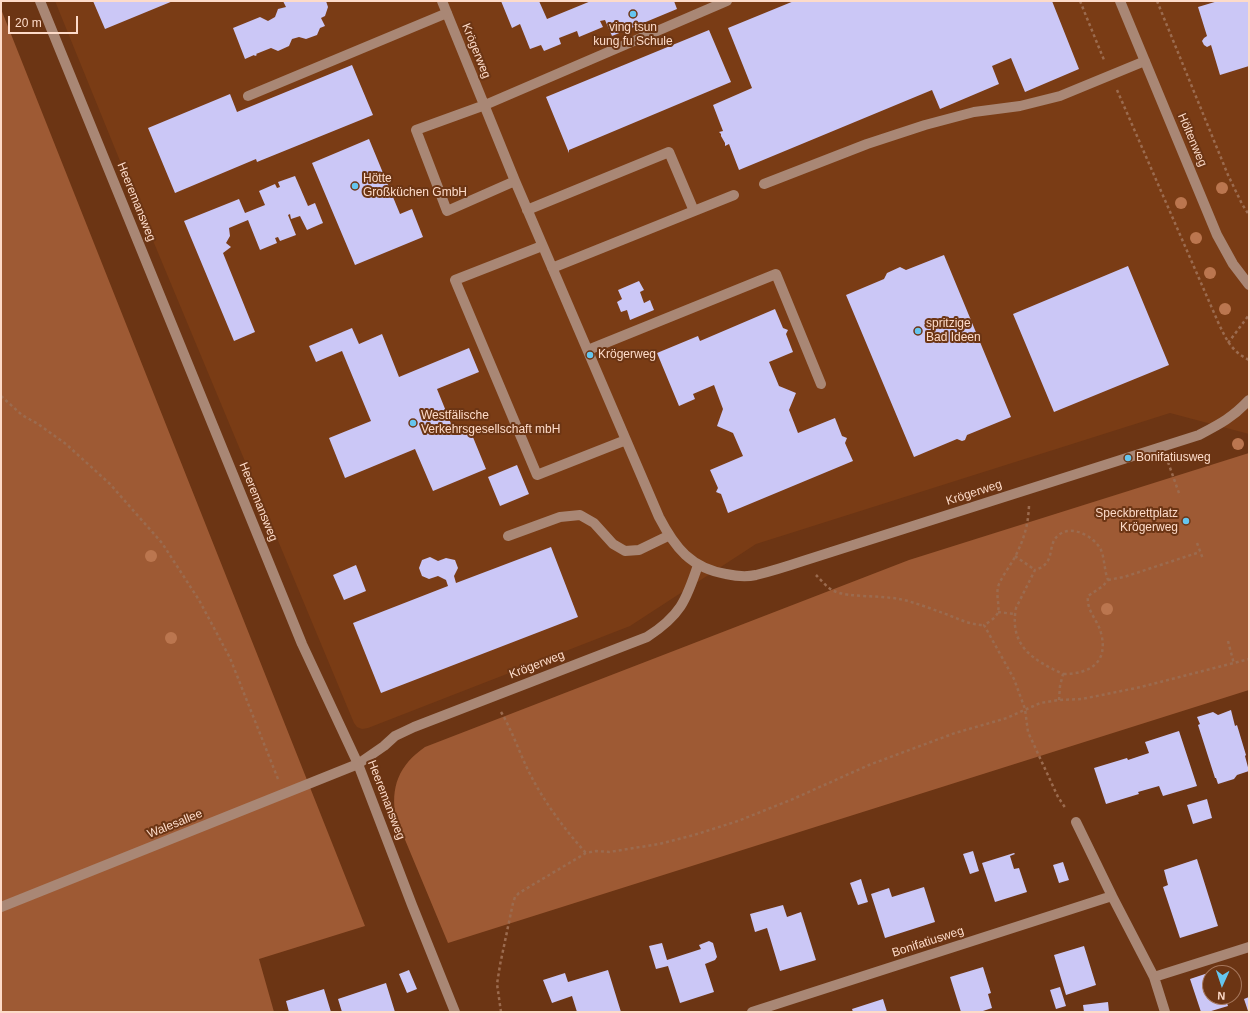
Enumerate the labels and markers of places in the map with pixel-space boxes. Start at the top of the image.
marker: ving tsun kung fu Schule [628,9,638,19]
place label: ving tsun kung fu Schule [593,21,673,49]
place label: Hötte Großküchen GmbH [363,172,467,200]
marker: Hötte Großküchen GmbH [350,181,360,191]
place label: spritzige Bad Ideen [926,317,981,345]
marker: spritzige Bad Ideen [913,326,923,336]
place label: Krögerweg [598,348,656,362]
marker: Krögerweg [585,350,595,360]
place label: Westfälische Verkehrsgesellschaft mbH [421,409,560,437]
marker: Westfälische Verkehrsgesellschaft mbH [408,418,418,428]
place label: Bonifatiusweg [1136,451,1211,465]
marker: Bonifatiusweg [1123,453,1133,463]
place label: Speckbrettplatz Krögerweg [1095,507,1178,535]
marker: Speckbrettplatz Krögerweg [1181,516,1191,526]

